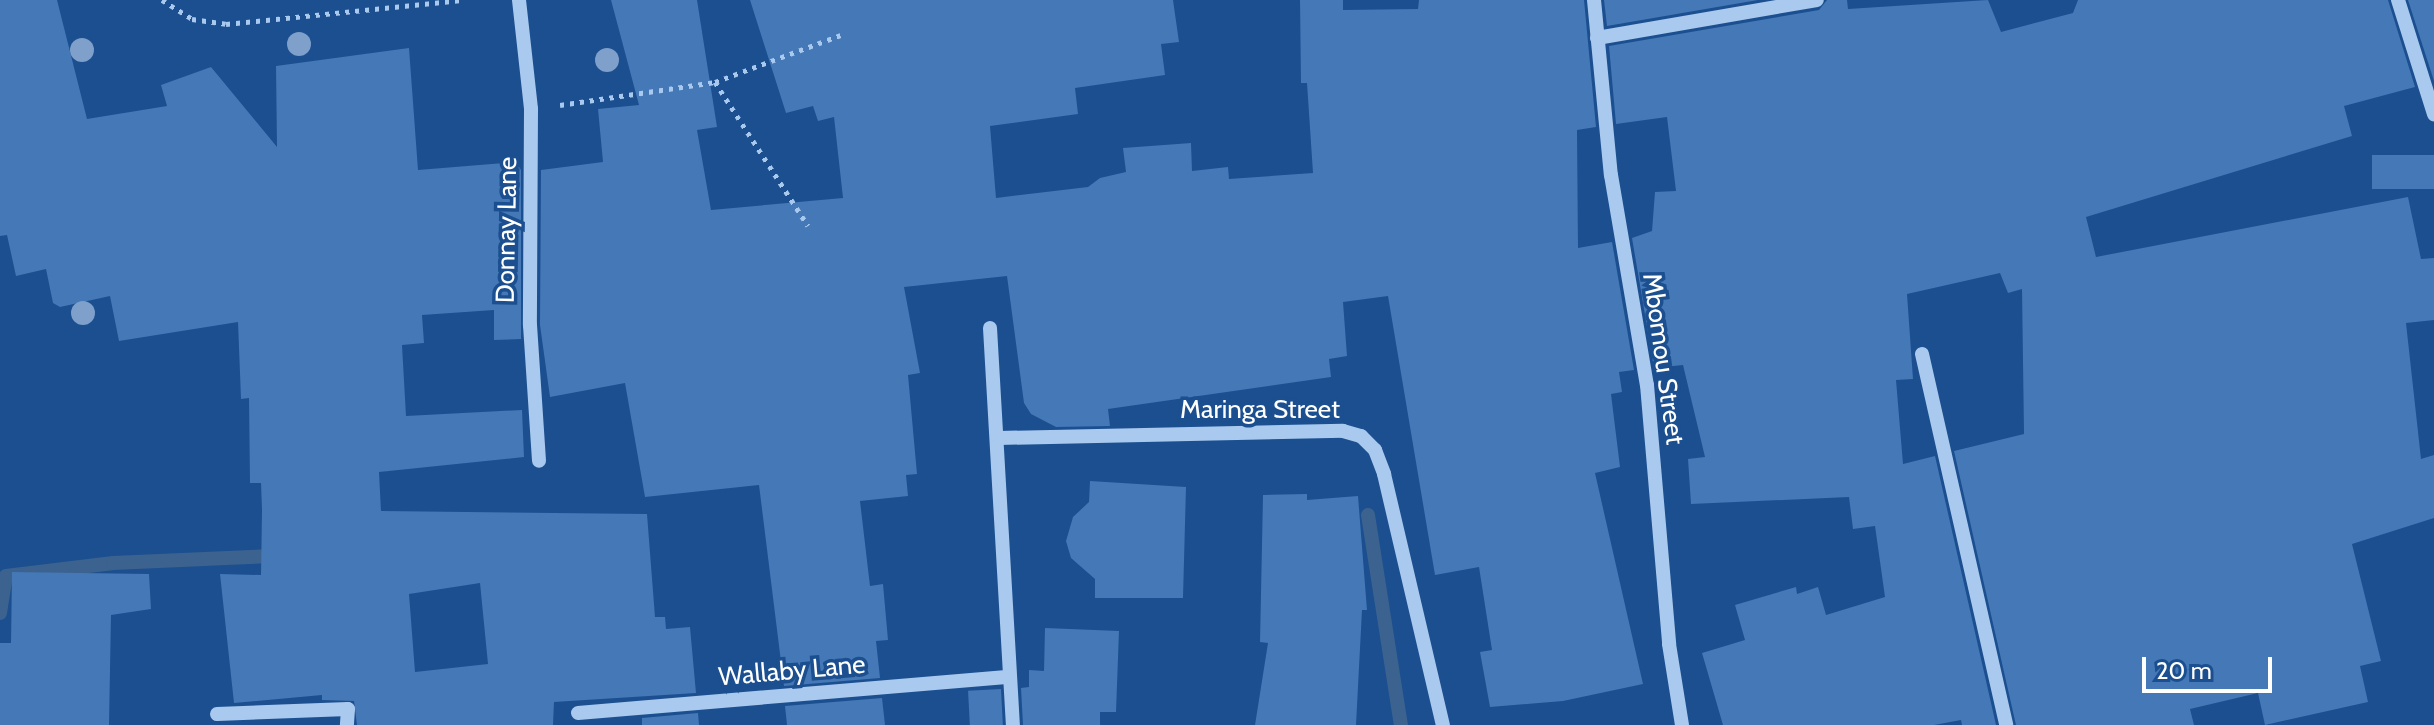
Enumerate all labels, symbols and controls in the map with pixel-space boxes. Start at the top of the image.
street label: Donnay Lane [490,157,524,303]
street label: Mbomou Street [1636,271,1690,447]
street label: Maringa Street [1180,394,1340,426]
scale bar [2146,641,2276,691]
street label: Wallaby Lane [717,649,867,693]
text: 20 m [2156,656,2212,685]

